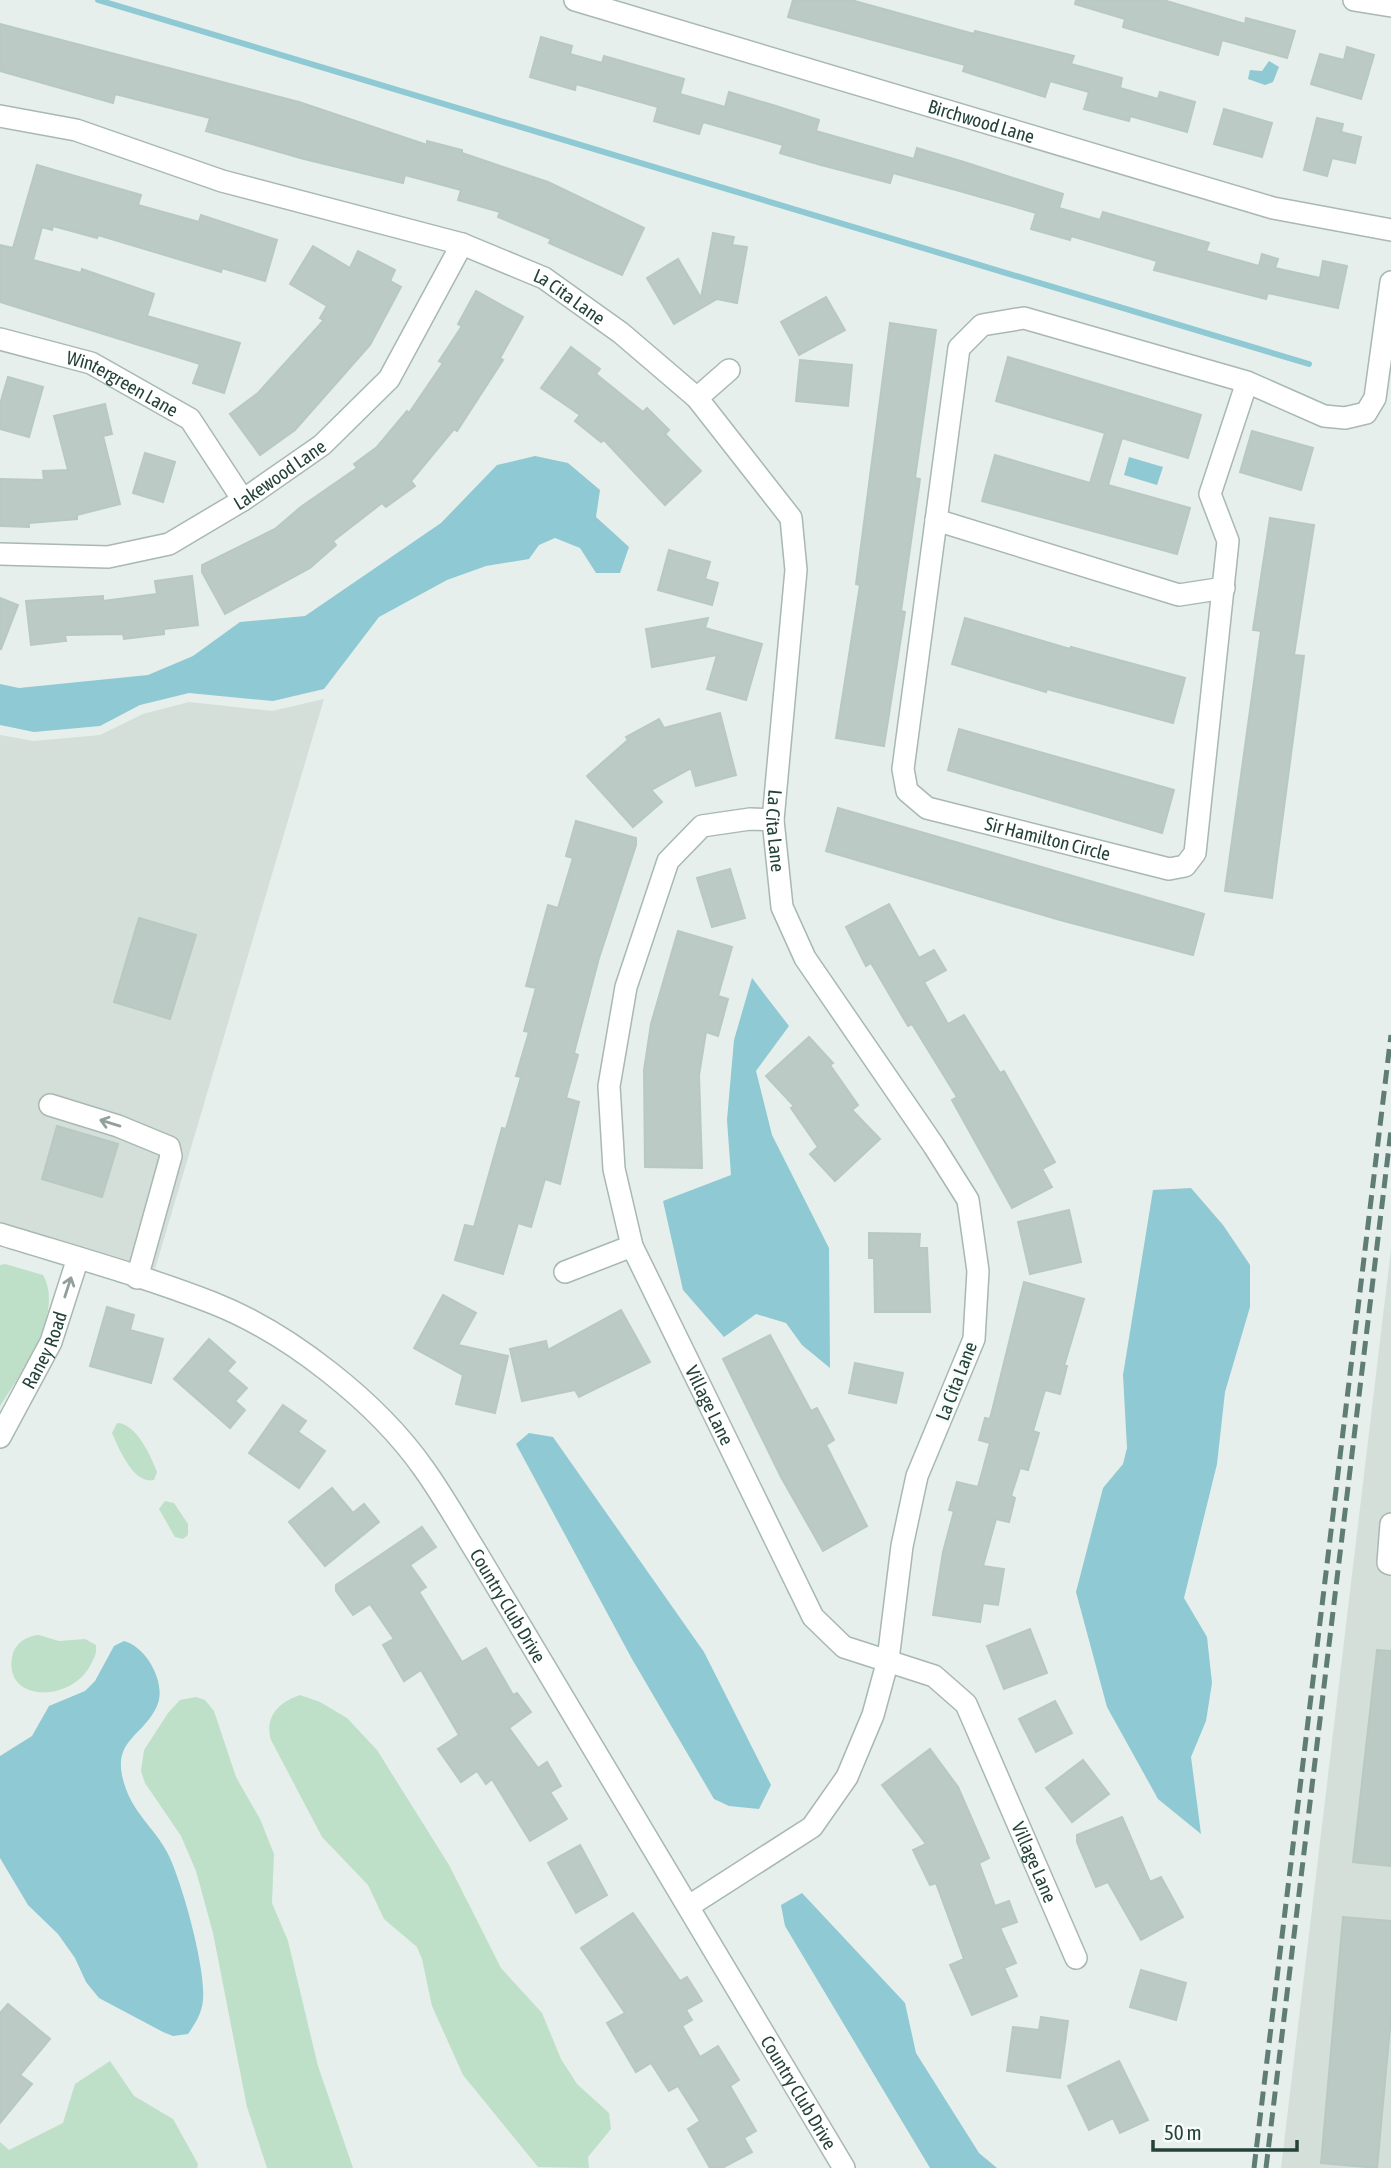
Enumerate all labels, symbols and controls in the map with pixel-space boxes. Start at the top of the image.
street label: Birchwood Lane [926,95,1037,147]
street label: La Cita Lane [530,264,609,329]
street label: Wintergreen Lane [64,346,182,421]
street label: Lakewood Lane [229,435,330,514]
street label: La Cita Lane [762,789,789,873]
street label: Sir Hamilton Circle [983,812,1113,865]
one-way arrow [100,1116,122,1129]
one-way arrow [63,1276,75,1298]
street label: Raney Road [17,1309,71,1392]
street label: La Cita Lane [931,1338,981,1424]
street label: Village Lane [681,1362,738,1449]
street label: Country Club Drive [466,1544,551,1666]
street label: Village Lane [1007,1818,1062,1906]
street label: Country Club Drive [756,2031,841,2153]
scale bar [1153,2108,1296,2152]
text: 50 m [1164,2120,1202,2144]

